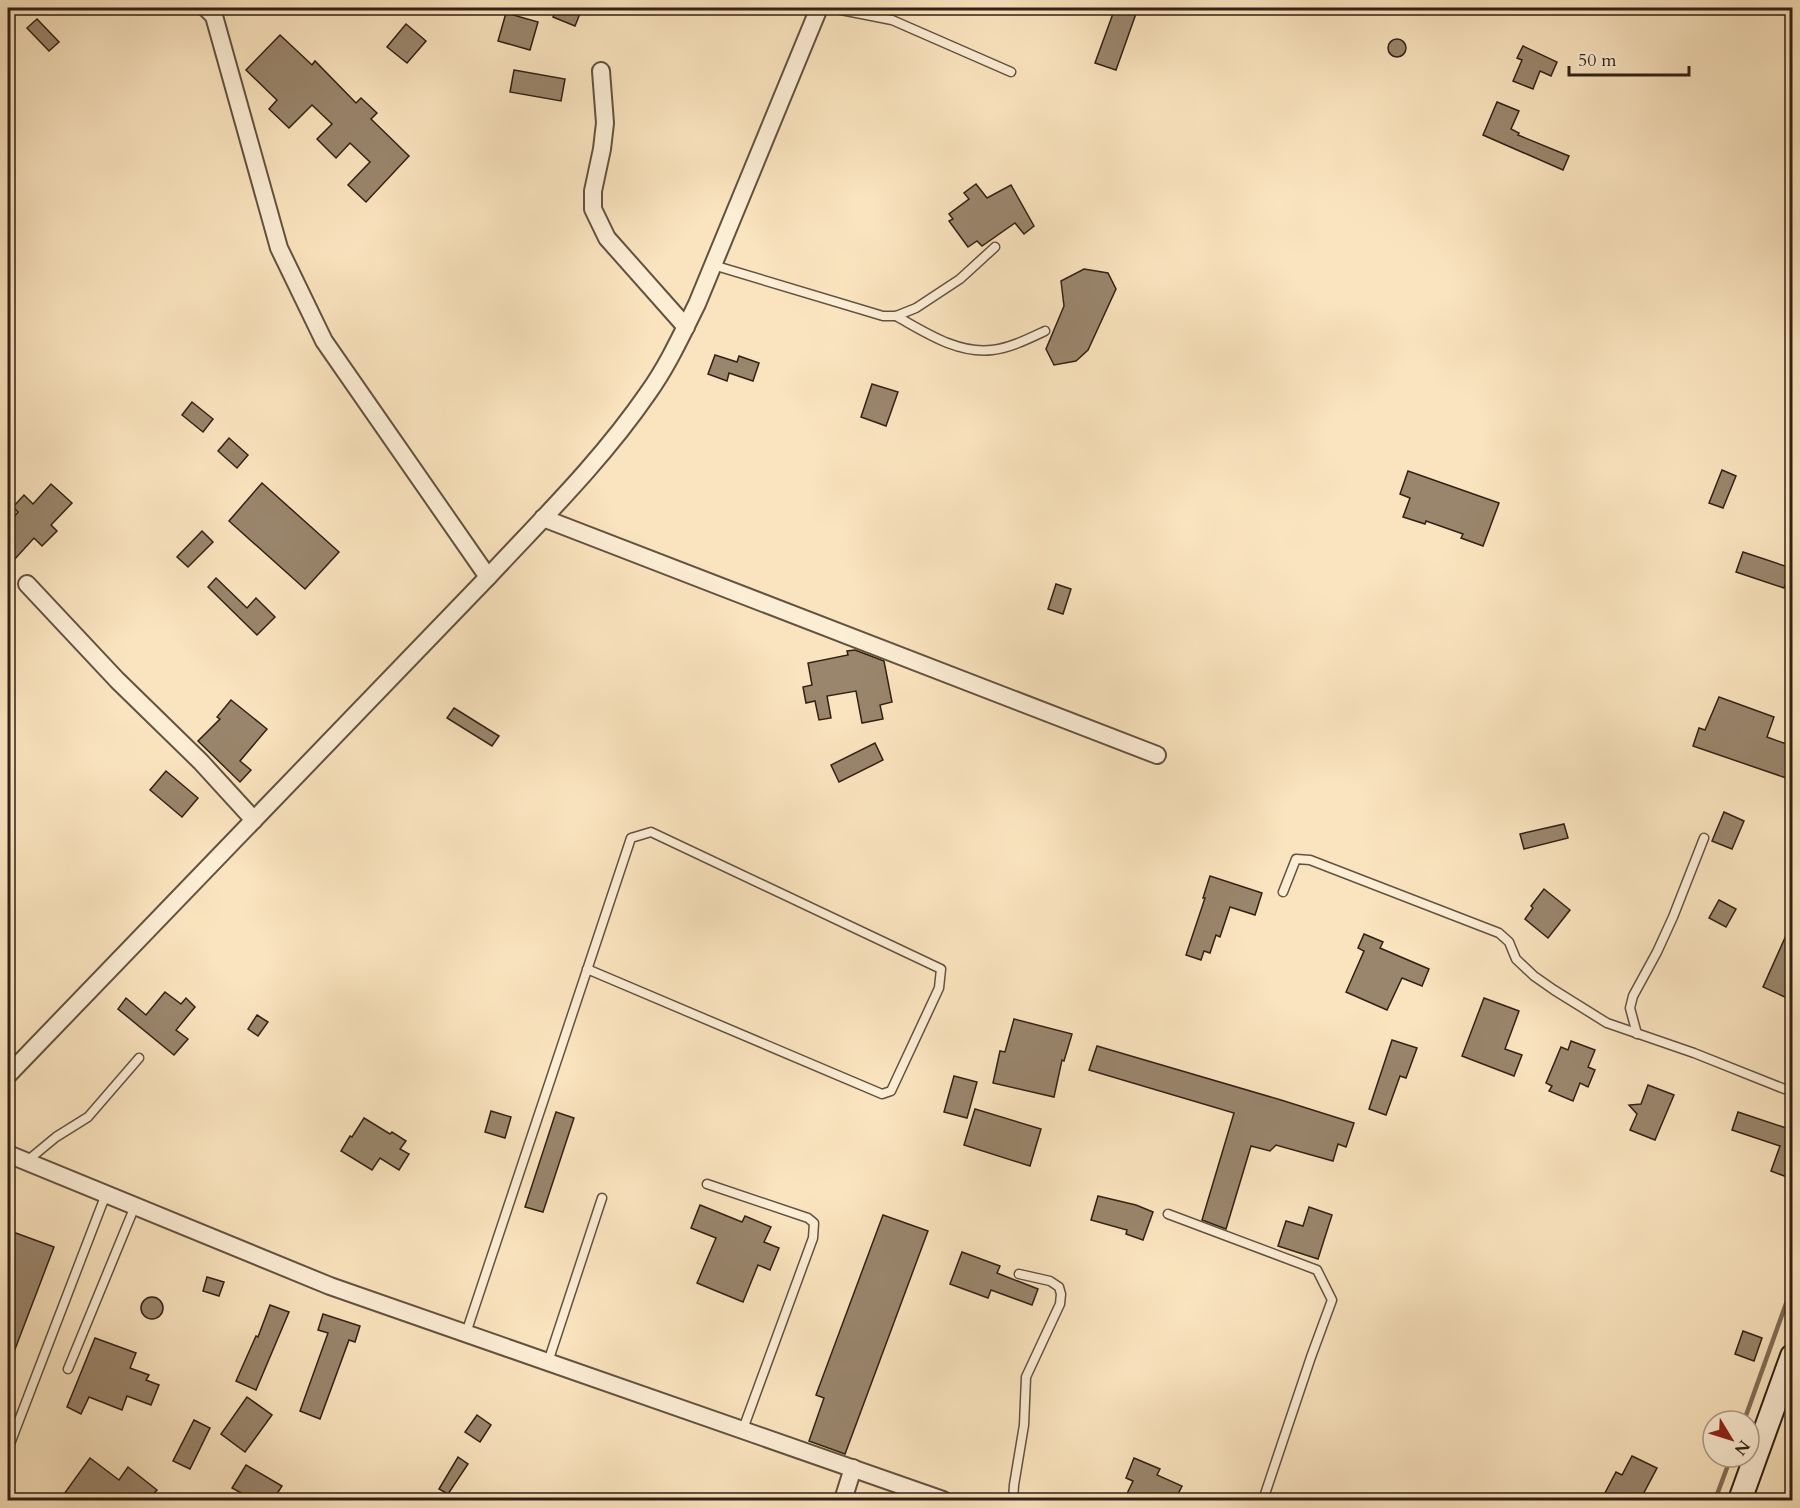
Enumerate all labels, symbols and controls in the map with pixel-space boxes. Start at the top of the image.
scale bar [1569,39,1689,77]
text: 50 m [1578,48,1617,73]
north arrow [1701,1409,1761,1469]
text: N [1729,1435,1755,1460]

